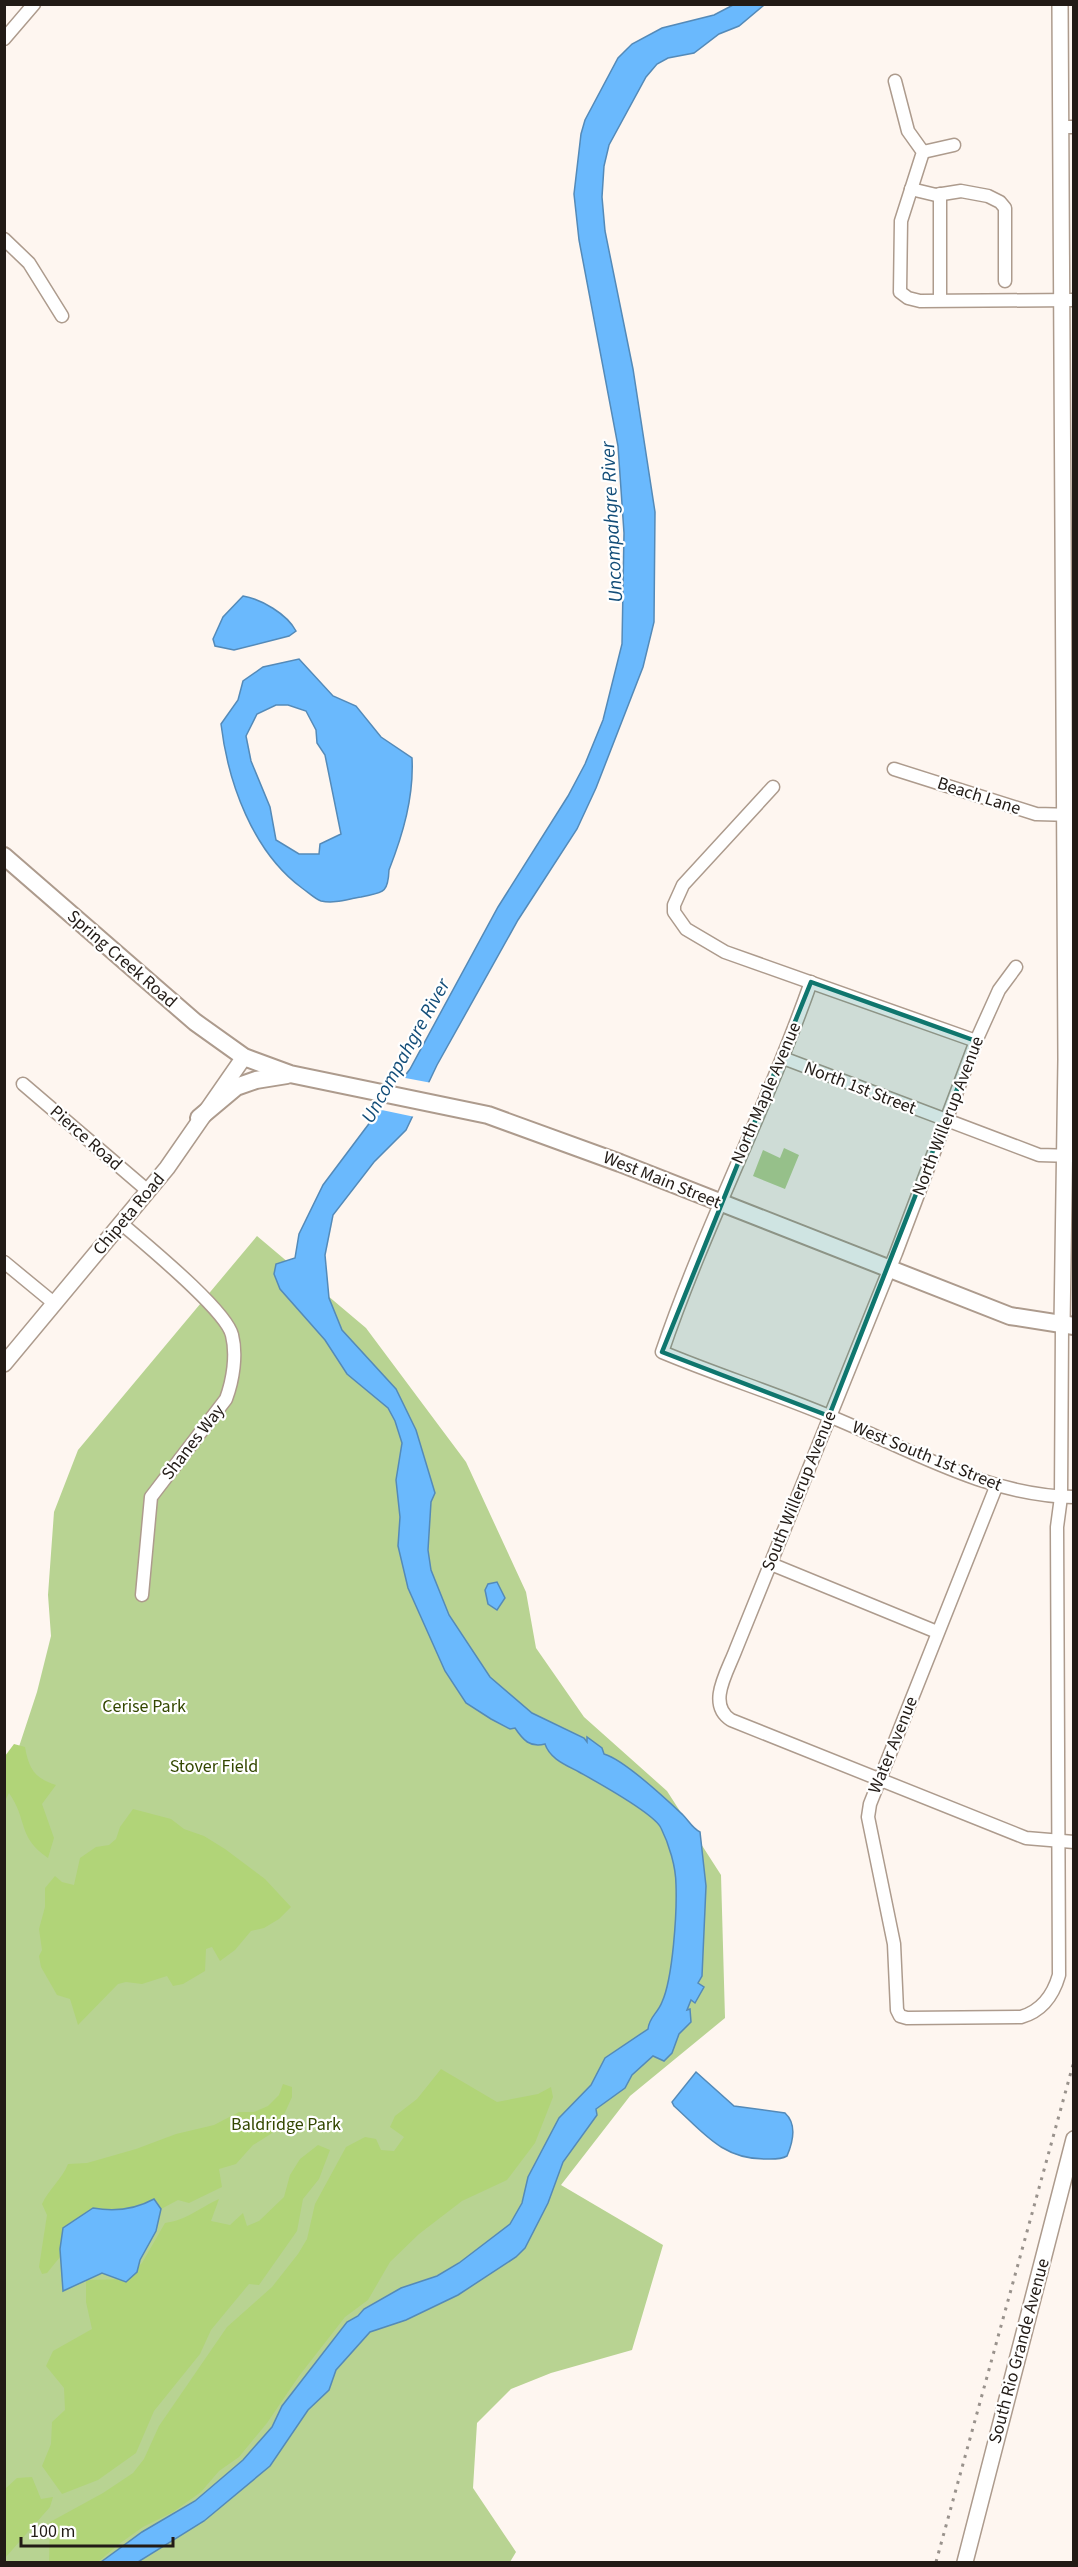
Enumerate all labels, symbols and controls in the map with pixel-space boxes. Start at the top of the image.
water label: Uncompahgre River [594,440,630,603]
street label: Beach Lane [934,771,1024,821]
street label: Spring Creek Road [62,904,182,1014]
water label: Uncompahgre River [355,973,458,1128]
street label: North Maple Avenue [725,1018,807,1168]
street label: North Willerup Avenue [906,1033,990,1199]
street label: North 1st Street [800,1055,920,1121]
street label: Pierce Road [44,1099,128,1177]
street label: West Main Street [599,1145,725,1215]
street label: Chipeta Road [87,1168,171,1260]
street label: Shanes Way [156,1398,231,1485]
street label: South Willerup Avenue [755,1407,843,1575]
street label: West South 1st Street [848,1415,1006,1497]
street label: Water Avenue [862,1693,924,1797]
park label: Cerise Park [102,1694,186,1719]
park label: Stover Field [170,1754,258,1779]
park label: Baldridge Park [231,2112,341,2137]
street label: South Rio Grande Avenue [982,2256,1056,2446]
scale bar [21,2510,172,2548]
text: 100 m [30,2519,75,2544]

